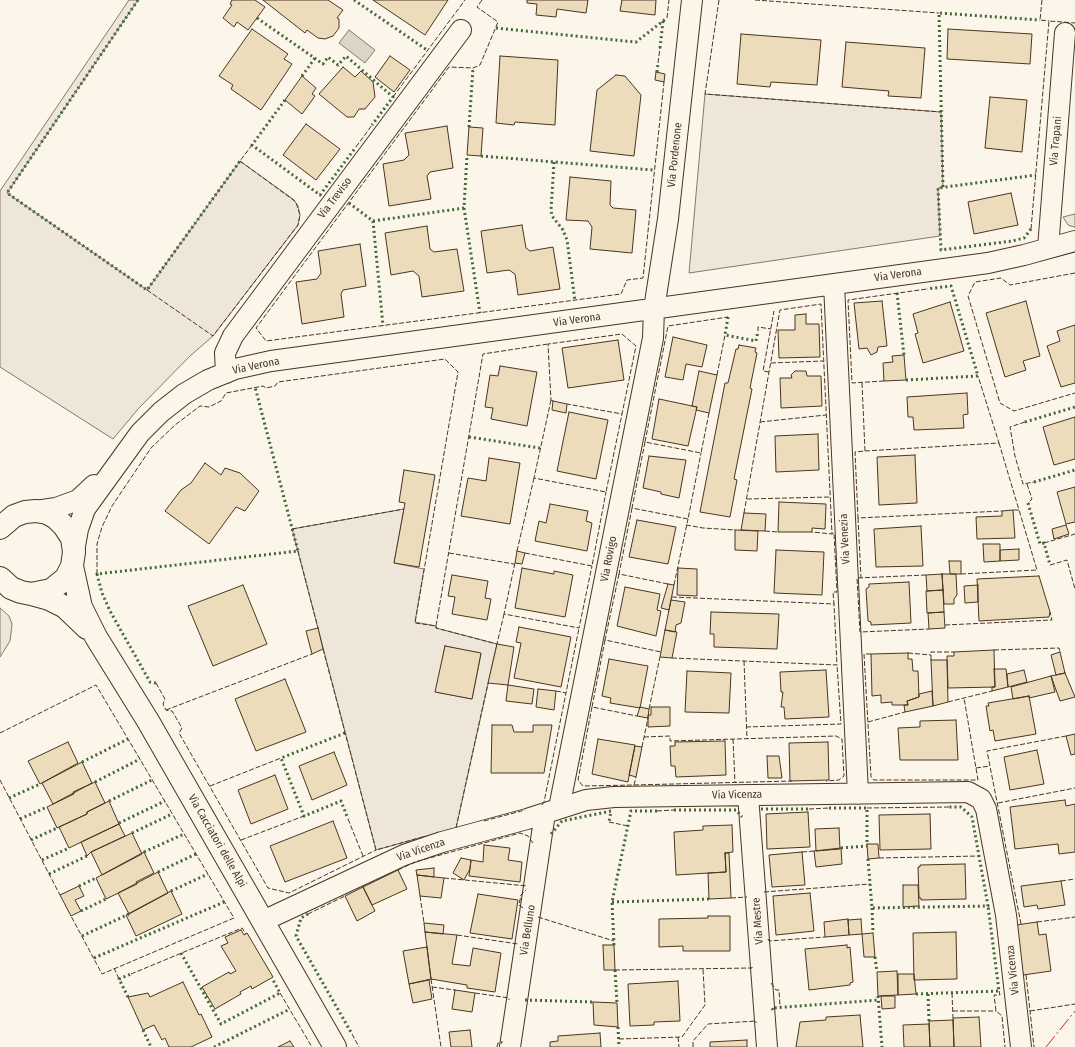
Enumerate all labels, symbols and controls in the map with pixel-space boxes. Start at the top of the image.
street label: Via Trapani [1047,116,1065,166]
street label: Via Pordenone [665,122,685,188]
street label: Via Treviso [315,175,355,221]
street label: Via Verona [874,265,922,285]
street label: Via Verona [553,310,601,330]
street label: Via Verona [231,355,281,377]
street label: Via Venezia [837,513,853,565]
street label: Via Rovigo [598,535,620,583]
street label: Via Vicenza [712,788,762,802]
street label: Via Cacciatori delle Alpi [185,792,249,890]
street label: Via Vicenza [395,836,447,864]
street label: Via Mestre [750,897,766,945]
street label: Via Belluno [517,904,539,956]
street label: Via Vicenza [1004,944,1022,996]

